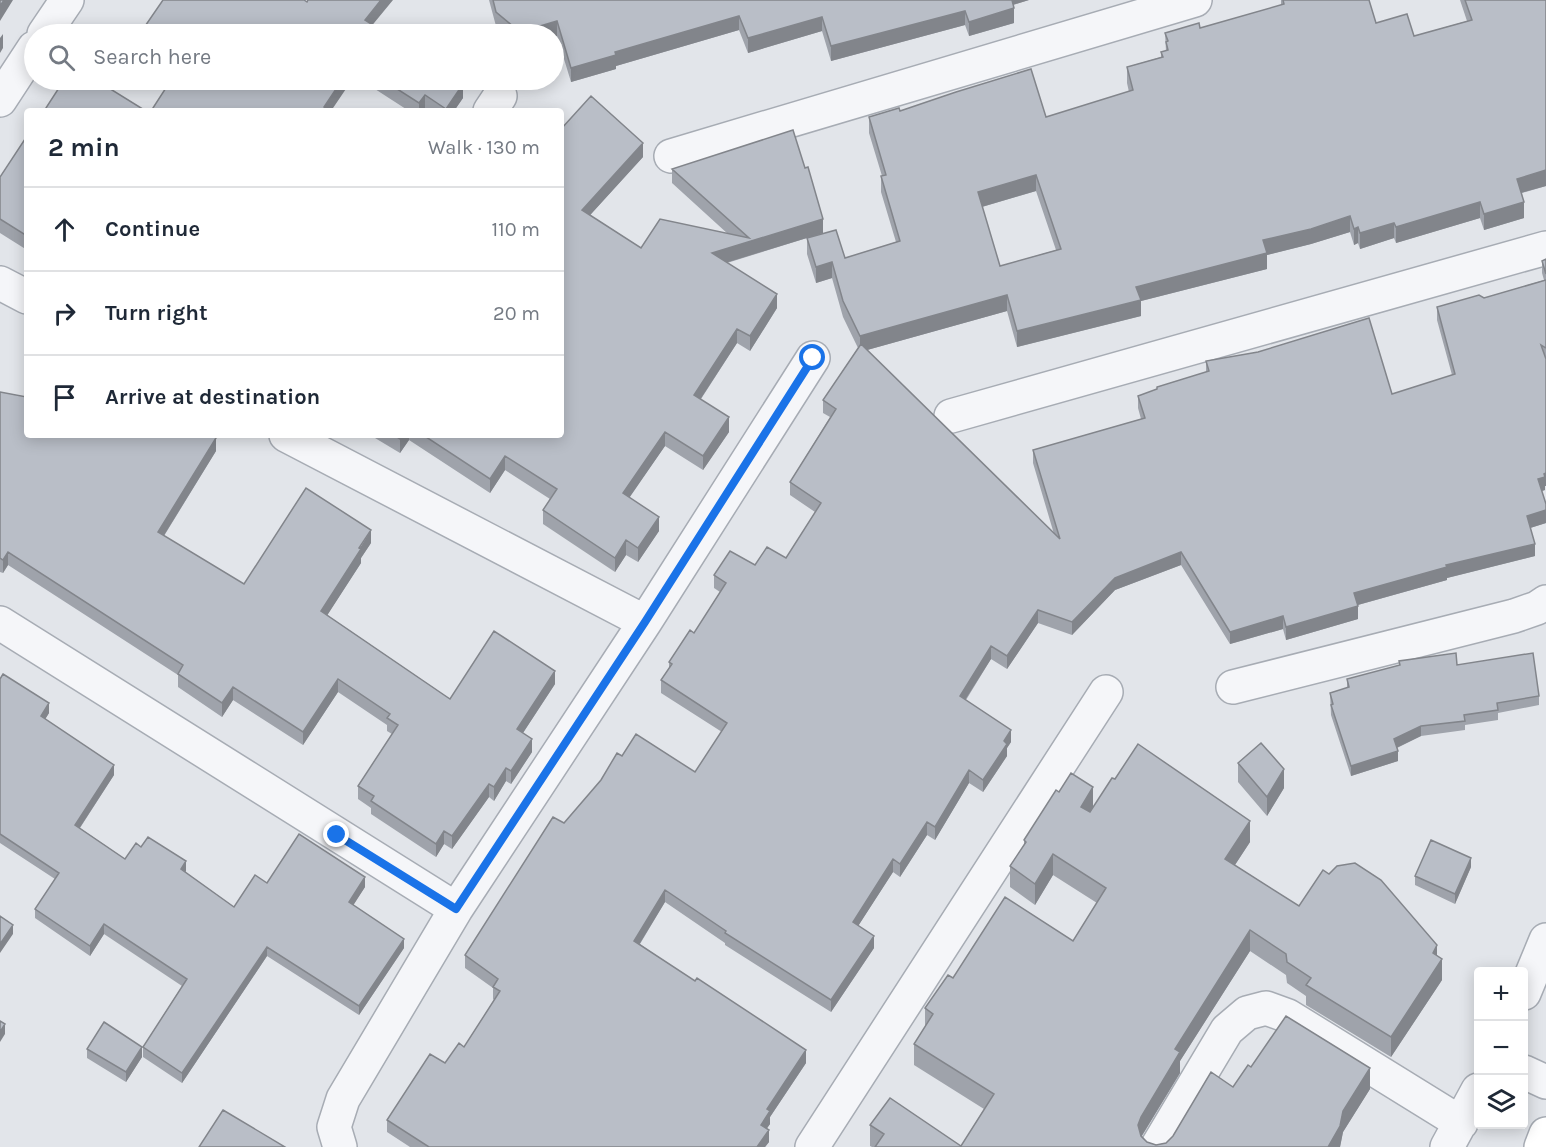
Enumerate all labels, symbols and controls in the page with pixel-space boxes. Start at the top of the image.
search box [24,24,564,90]
icon: search [45,41,78,74]
text: Search here [93,44,211,70]
text: 2 min [48,132,120,163]
text: Walk · 130 m [428,136,540,159]
icon: ahead [48,213,81,246]
text: Continue [105,216,200,242]
text: 110 m [491,218,540,241]
icon: right [48,297,81,330]
text: Turn right [105,300,208,326]
text: 20 m [493,302,540,325]
route start [799,344,825,370]
icon: arrive [48,381,81,414]
text: Arrive at destination [105,384,320,410]
route end [323,821,349,847]
map controls [1474,967,1528,1129]
button: + [1474,967,1528,1021]
button: − [1474,1021,1528,1075]
button: layers [1474,1075,1528,1129]

